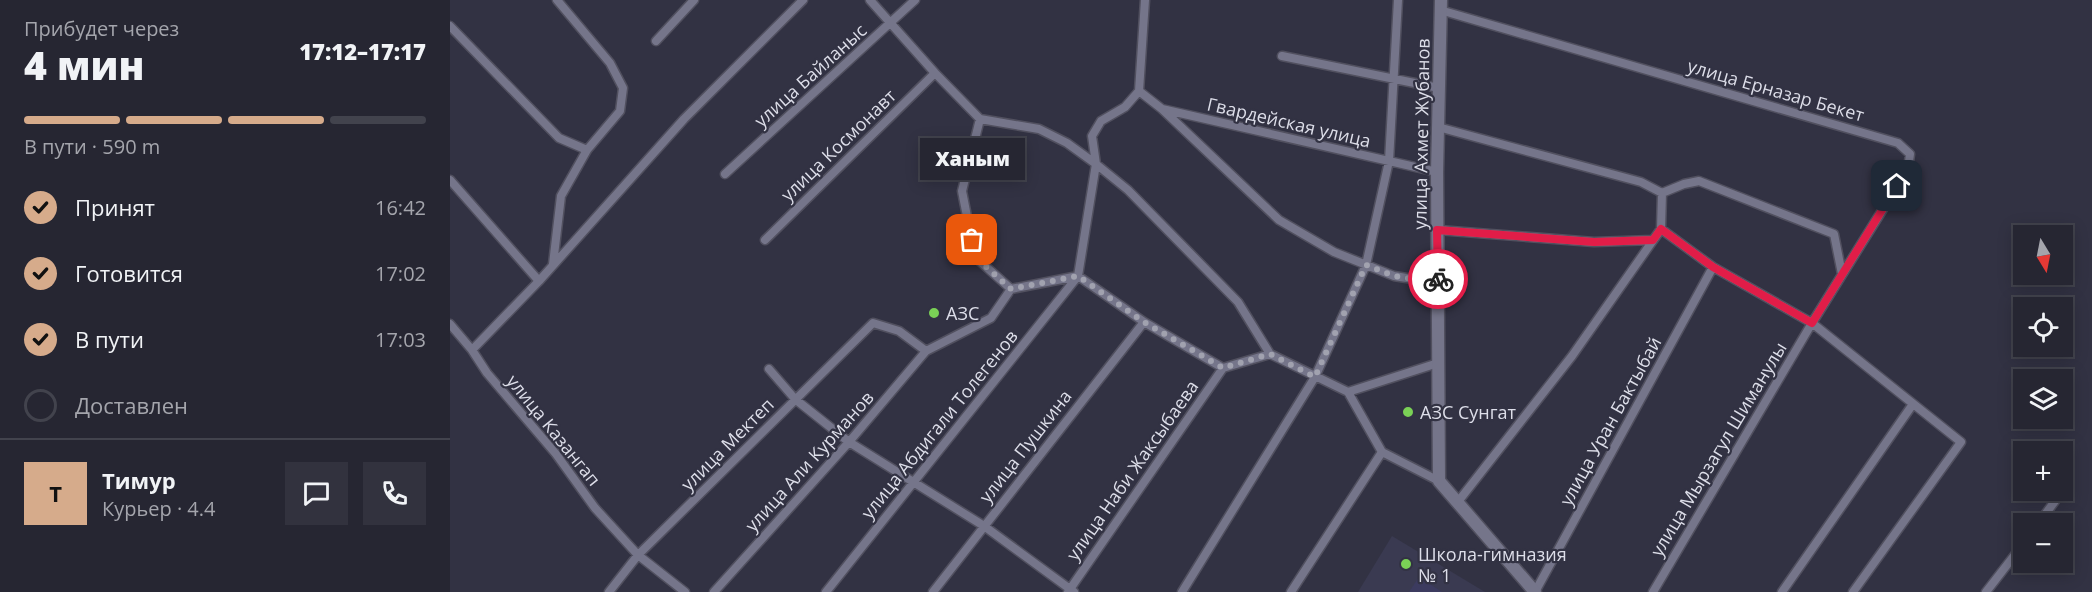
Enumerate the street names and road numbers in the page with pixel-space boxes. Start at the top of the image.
street label: улица Байланыс [749,18,872,132]
street label: улица Ахмет Жубанов [1407,38,1435,230]
street label: улица Ерназар Бекет [1685,53,1868,127]
street label: улица Космонавт [775,83,901,206]
street label: Гвардейская улица [1205,92,1373,152]
street label: улица Абдигали Толегенов [855,325,1023,523]
street label: улица Уран Бактыбай [1554,332,1666,510]
street label: улица Мырзагул Шиманулы [1644,337,1792,561]
street label: улица Казангап [502,369,606,491]
street label: улица Наби Жаксыбаева [1061,375,1203,565]
street label: улица Пушкина [973,385,1077,507]
street label: улица Али Курманов [739,386,879,536]
street label: улица Мектеп [675,392,779,496]

